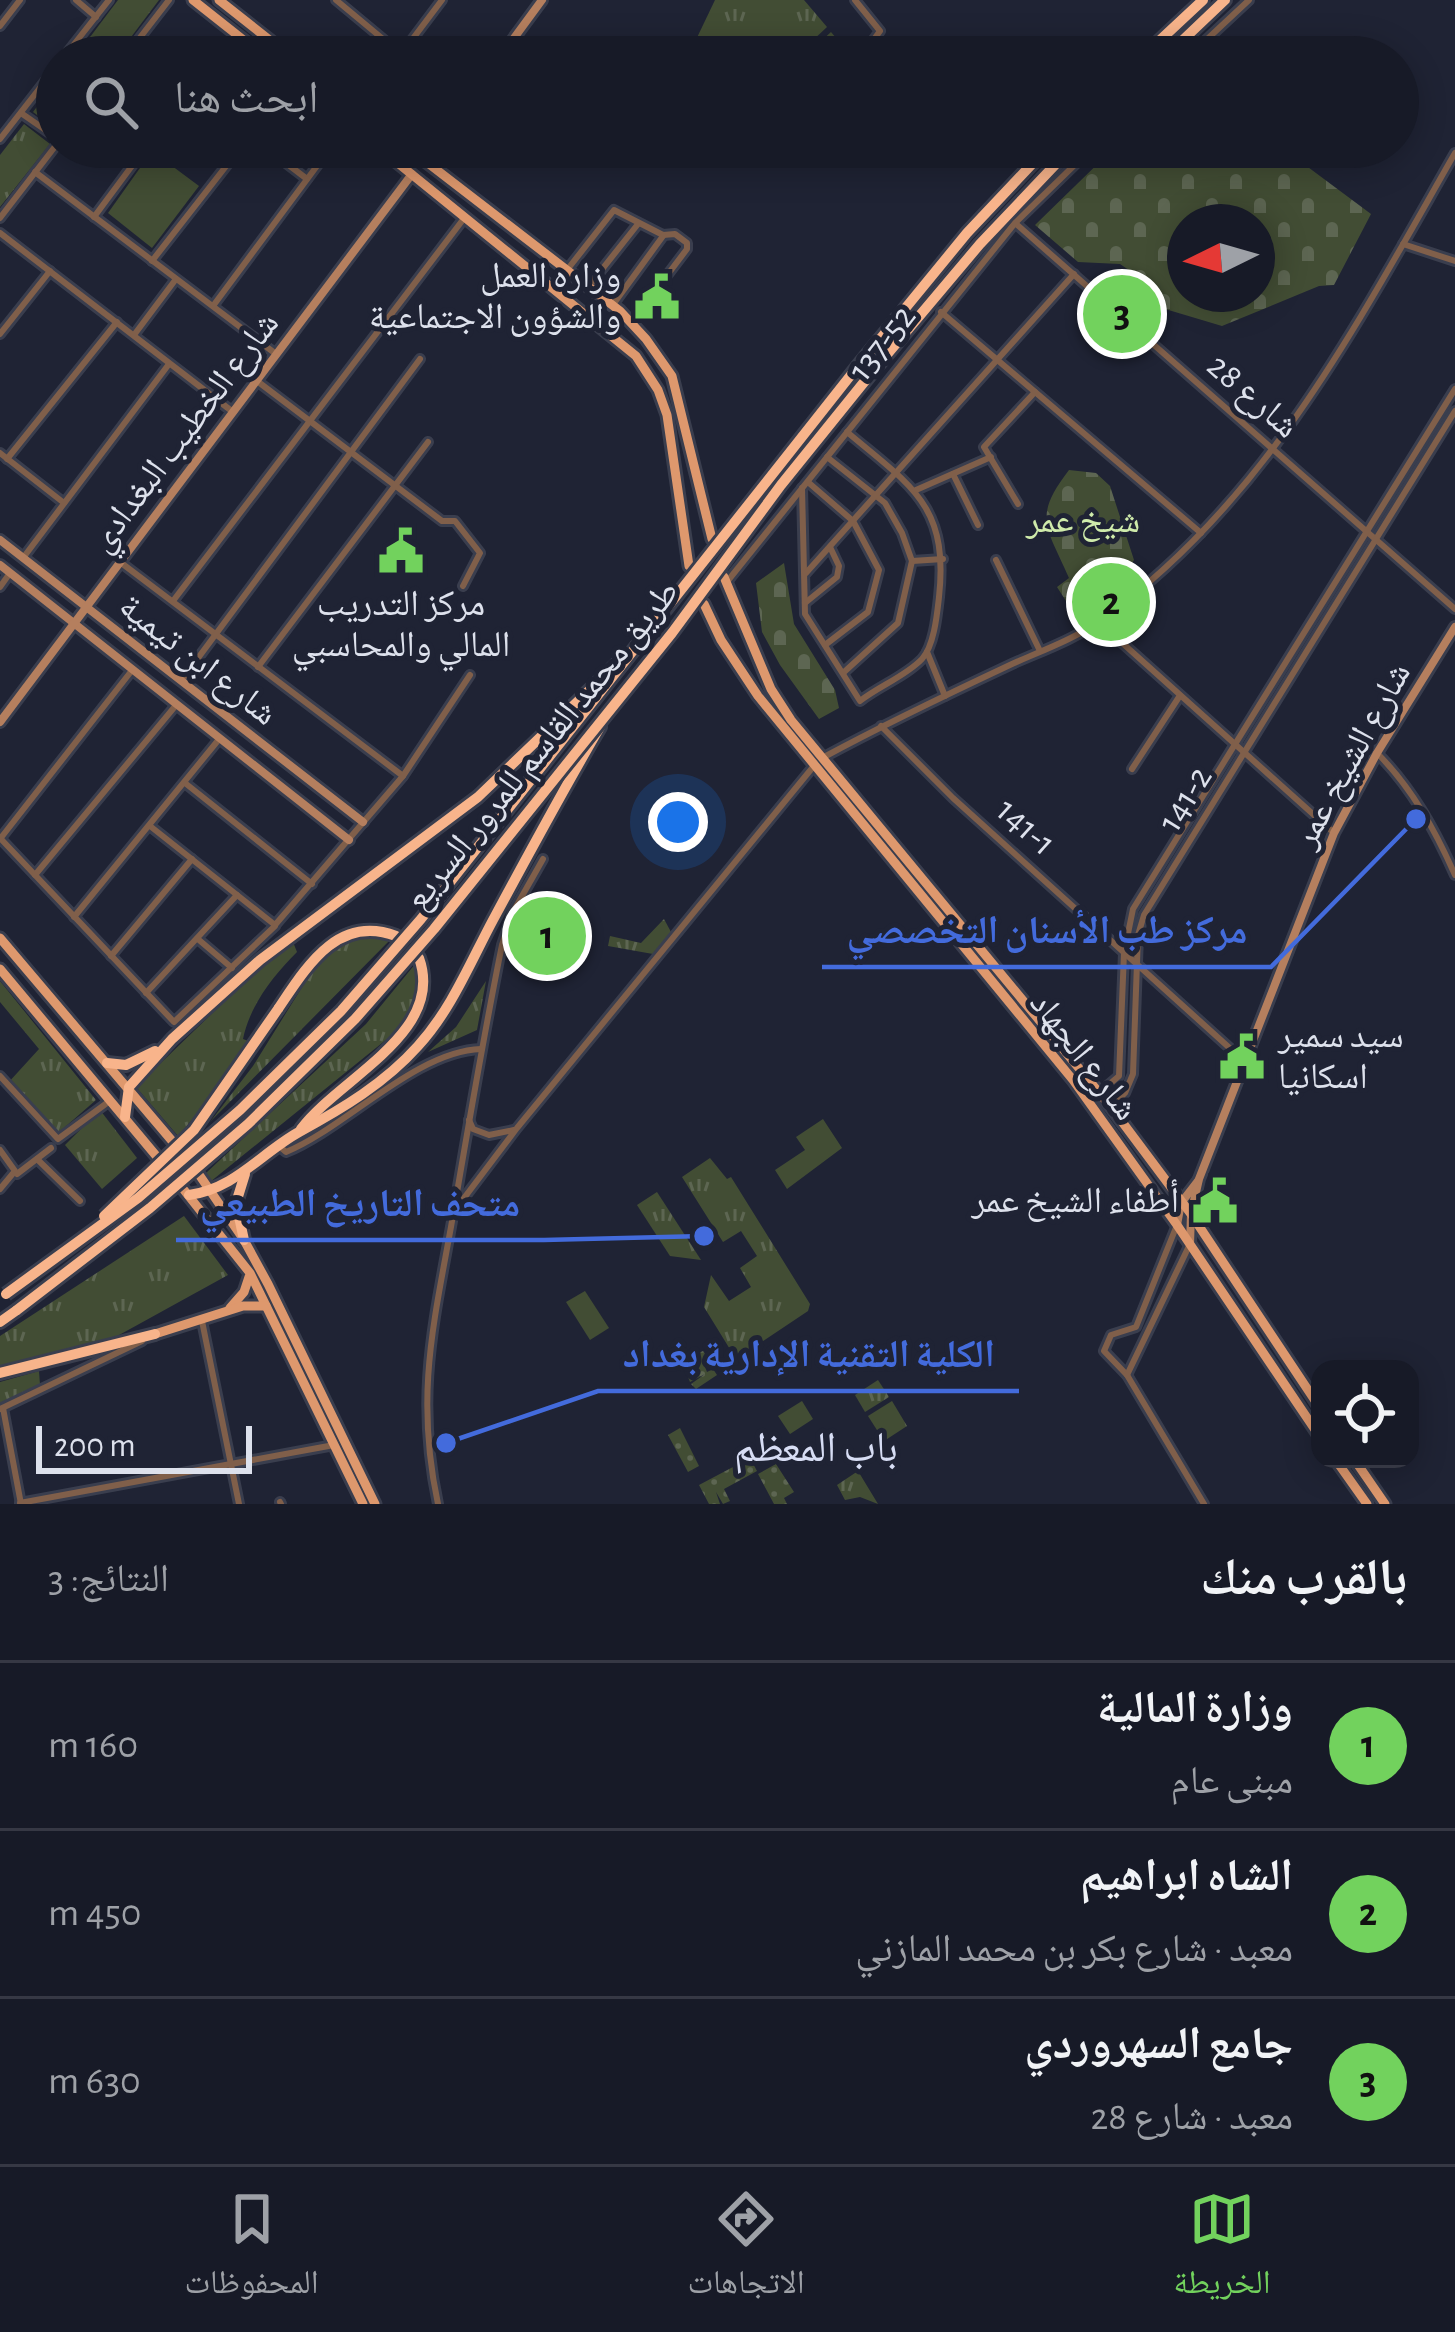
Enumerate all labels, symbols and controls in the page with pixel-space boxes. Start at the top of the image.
search box [36,36,1419,168]
icon: search [78,69,144,135]
text: ابحث هنا [174,76,319,121]
north arrow [1167,204,1275,312]
place label: وزاره العمل والشؤون الاجتماعية [369,258,621,337]
pin: 3 [1083,269,1161,359]
public building icon: وزاره العمل والشؤون الاجتماعية [632,272,682,322]
street label: 137-52 [842,299,922,387]
street label: شارع الخطيب البغدادي [82,305,293,564]
street label: شارع 28 [1199,347,1306,447]
park label: شيخ عمر [1025,503,1140,542]
public building icon: مركز التدريب المالي والمحاسبي [376,526,426,576]
pin: 2 [1072,557,1150,647]
street label: طريق محمد القاسم للمرور السريع [398,573,689,919]
place label: مركز التدريب المالي والمحاسبي [292,586,510,672]
street label: شارع ابن تيمية [110,588,284,735]
street label: شارع الشيخ عمر [1286,657,1420,856]
street label: 141-2 [1151,760,1219,838]
your location [648,792,708,852]
street label: 141-1 [990,792,1062,862]
pin: 1 [508,891,586,981]
callout: مركز طب الأسنان التخصصي [822,892,1271,967]
text: مركز طب الأسنان التخصصي [846,909,1248,961]
street label: شارع الجهاد [1021,985,1145,1129]
place label: سيد سمير اسكانيا [1277,1018,1404,1096]
public building icon: سيد سمير اسكانيا [1217,1032,1267,1082]
callout: متحف التاريخ الطبيعي [176,1165,544,1240]
public building icon: أطفاء الشيخ عمر [1190,1176,1240,1226]
place label: أطفاء الشيخ عمر [970,1179,1179,1222]
text: متحف التاريخ الطبيعي [200,1185,520,1234]
callout: الكلية التقنية الإدارية بغداد [598,1316,1019,1391]
text: الكلية التقنية الإدارية بغداد [623,1336,995,1376]
map controls [1311,1360,1419,1468]
button: locate [1311,1360,1419,1468]
scale bar [36,1420,252,1473]
district label: باب المعظم [734,1427,898,1474]
text: 200 m [54,1430,136,1463]
text: بالقرب منك [1200,1553,1407,1604]
text: النتائج: 3 [48,1560,169,1599]
text: وزارة المالية [1097,1686,1293,1731]
text: 160 m [48,1726,138,1765]
text: 1 [1361,1726,1375,1765]
text: مبنى عام [1171,1762,1293,1801]
text: الشاه ابراهيم [1080,1854,1293,1899]
text: 450 m [48,1894,141,1933]
text: 2 [1359,1894,1377,1933]
text: معبد · شارع بكر بن محمد المازني [855,1930,1293,1969]
text: جامع السهروردي [1024,2022,1293,2067]
text: 630 m [48,2062,141,2101]
text: 3 [1360,2062,1376,2101]
text: معبد · شارع 28 [1091,2098,1293,2137]
tab: المحفوظات [184,2186,319,2314]
tab: الاتجاهات [687,2186,805,2314]
tab: الخريطة [1173,2186,1271,2314]

